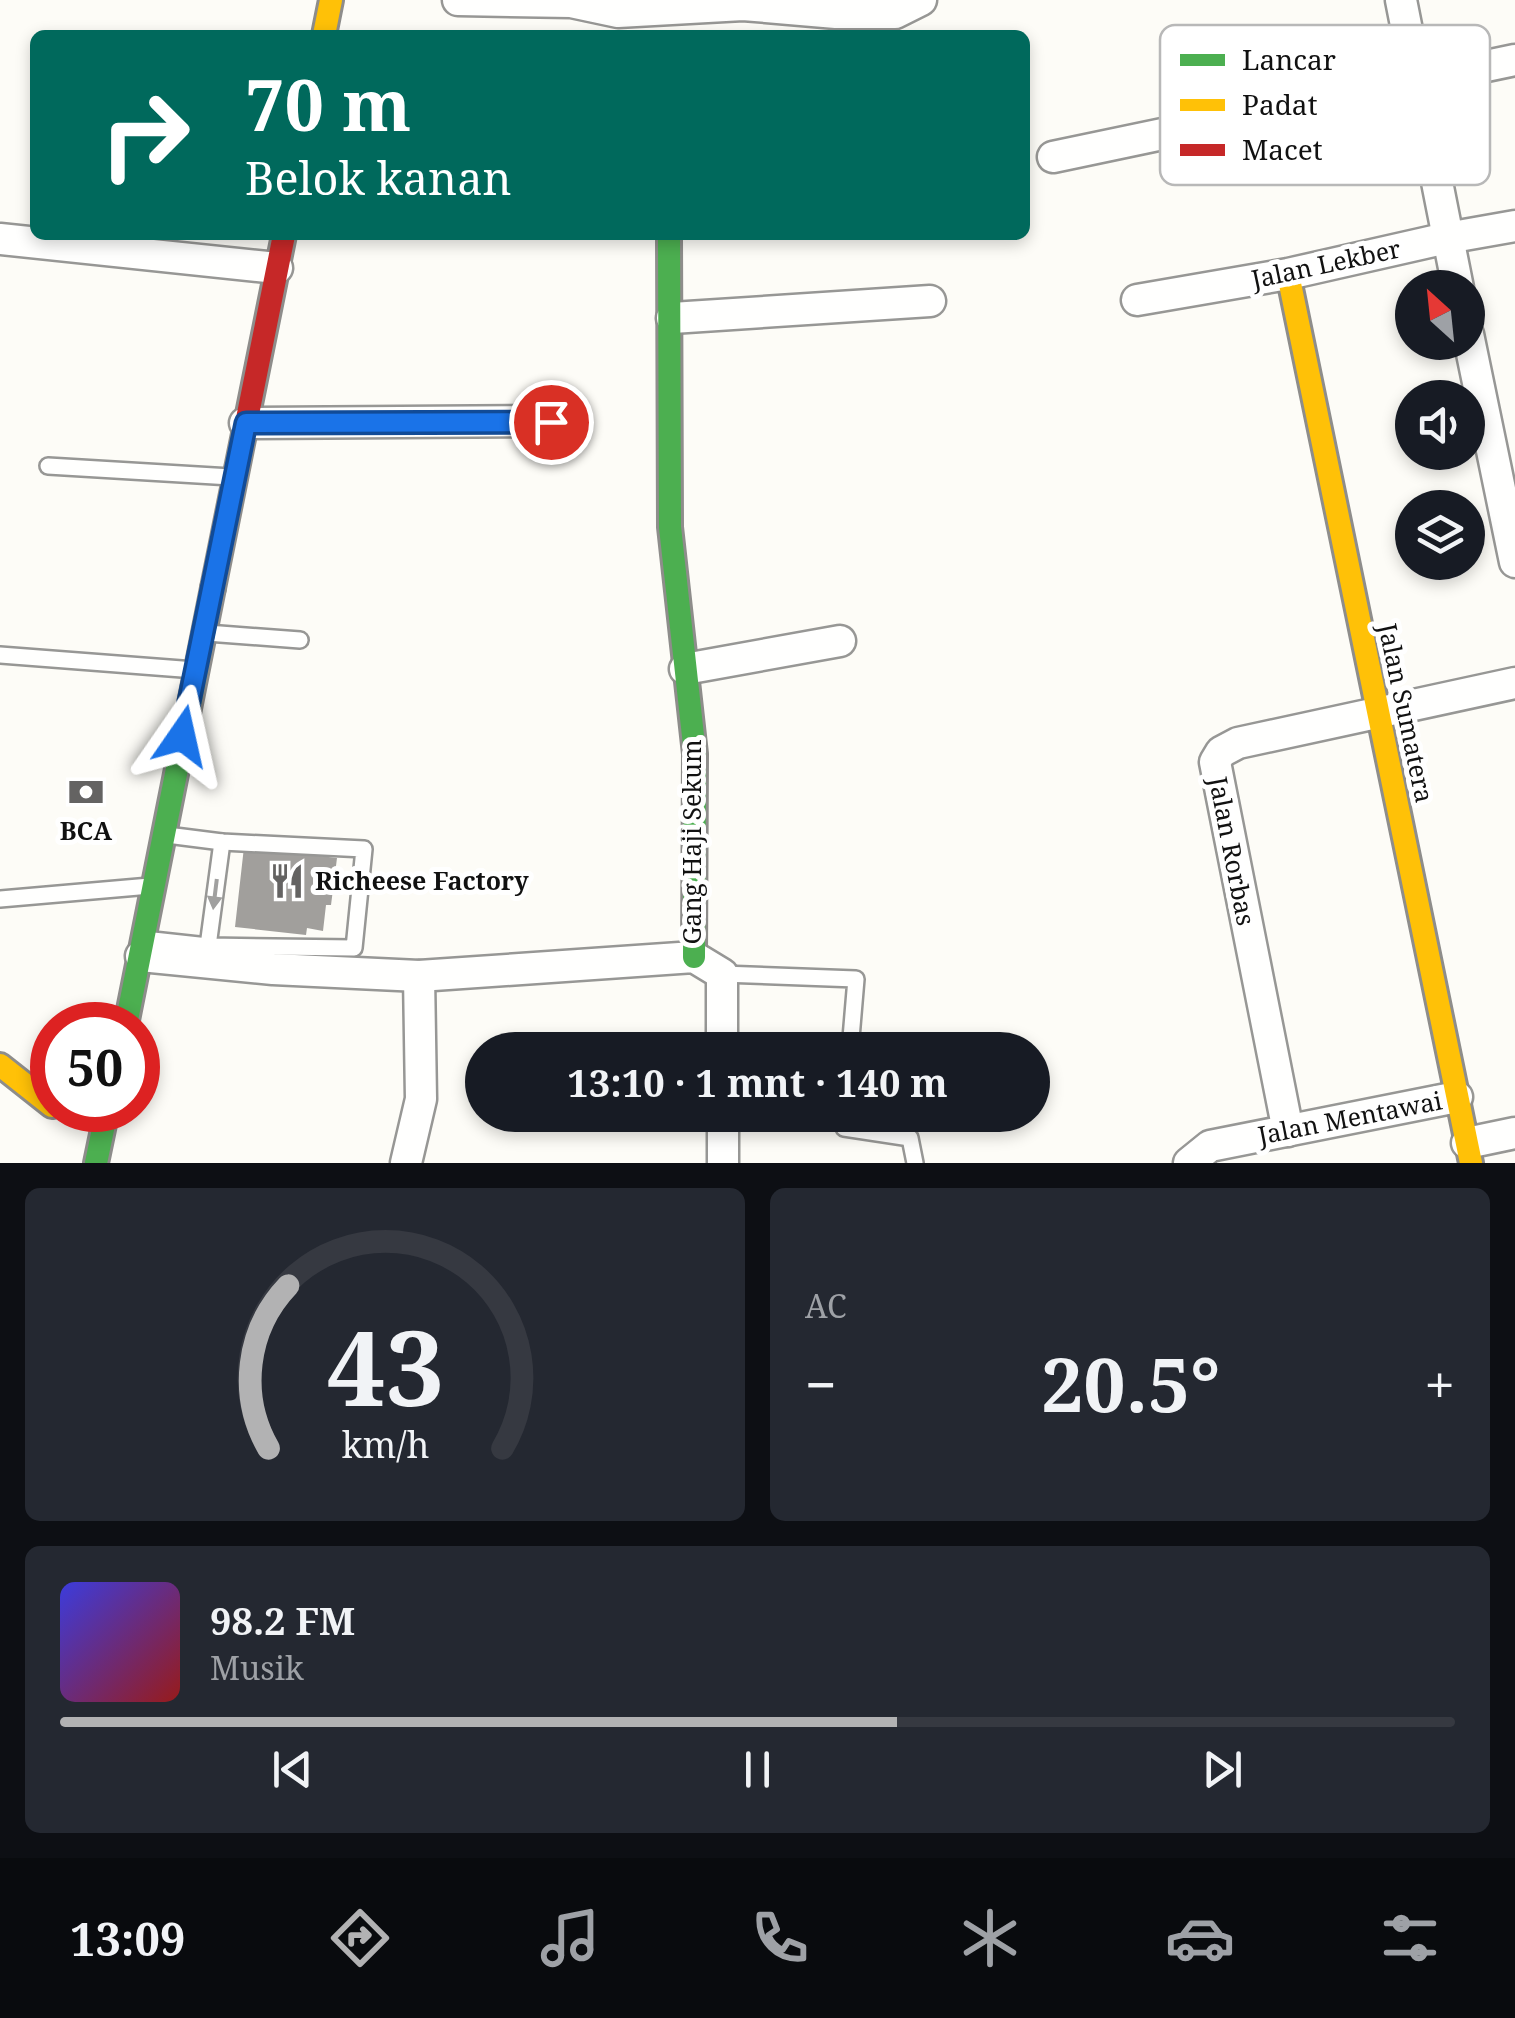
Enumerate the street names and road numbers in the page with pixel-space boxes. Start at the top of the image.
street label: Jalan Lekber [1247,231,1404,296]
street label: Jalan Sumatera [1371,619,1443,805]
street label: Gang Haji Sekum [674,739,708,945]
street label: Jalan Rorbas [1202,773,1264,928]
street label: Jalan Mentawai [1254,1082,1445,1152]

